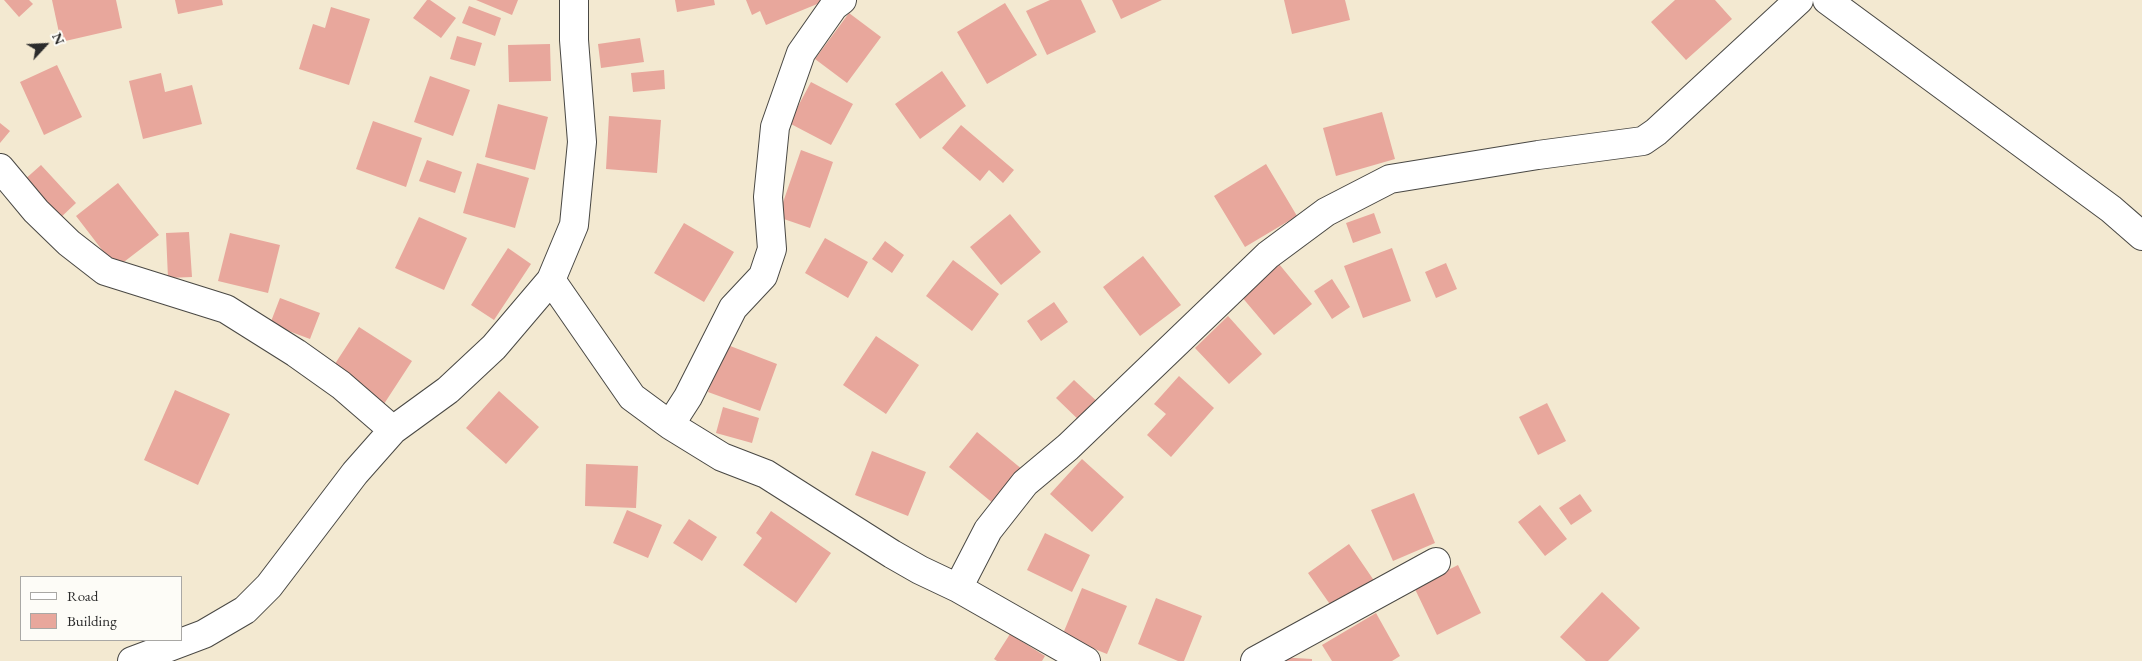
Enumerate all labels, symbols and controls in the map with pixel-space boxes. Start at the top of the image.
north arrow [20,20,70,70]
text: N [48,30,69,48]
legend [20,576,182,641]
text: Road [67,586,98,605]
text: Building [67,611,117,630]

